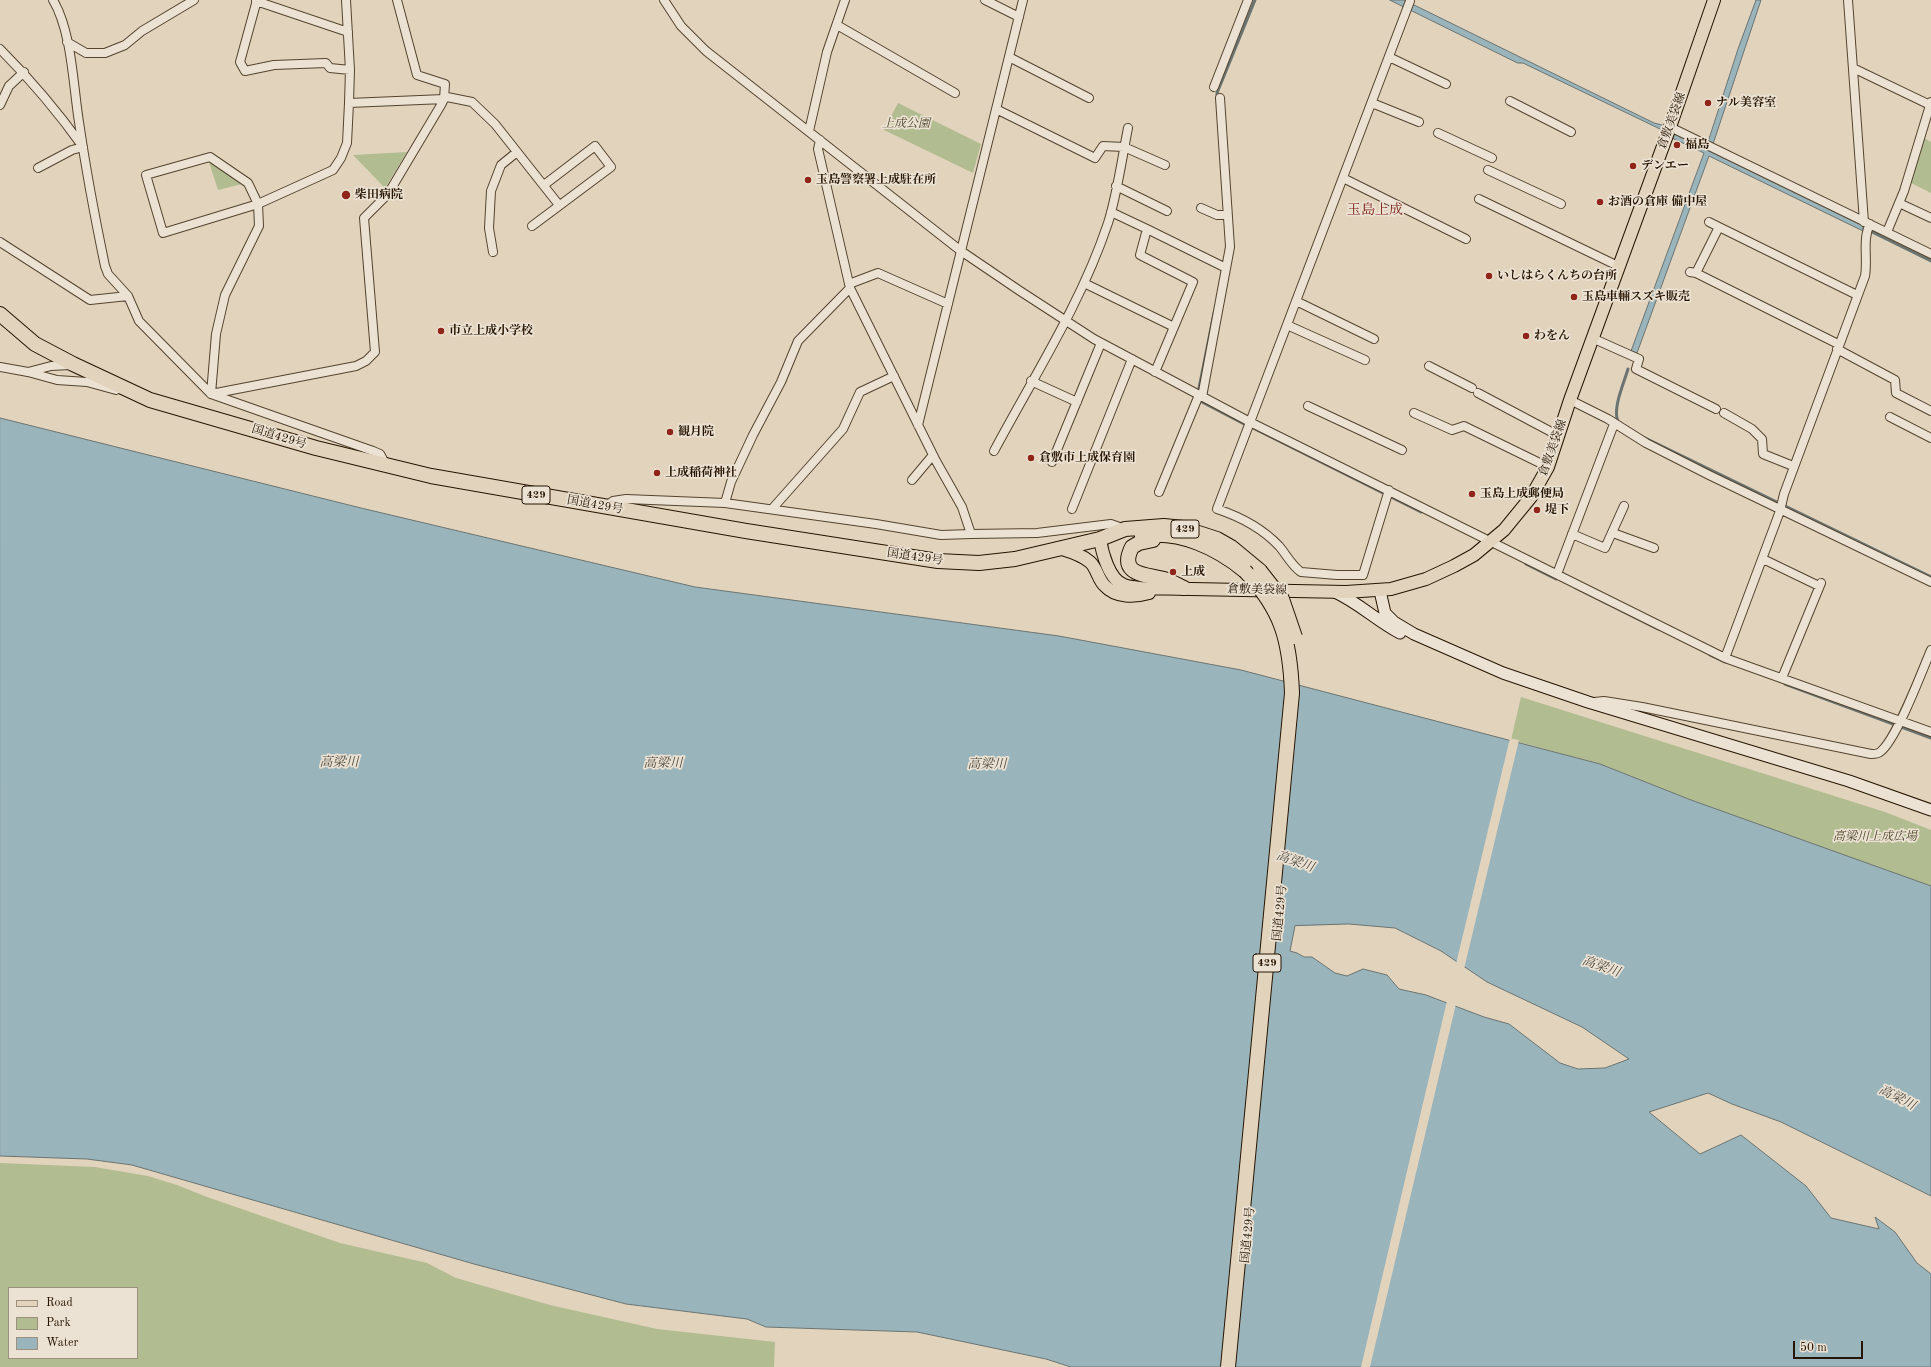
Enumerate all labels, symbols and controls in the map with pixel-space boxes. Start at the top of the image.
street label: 倉敷美袋線 [1655,90,1689,152]
place label: ナル美容室 [1716,96,1776,110]
marker: ナル美容室 [1703,98,1713,108]
park label: 上成公園 [882,117,930,131]
place label: 福島 [1685,138,1709,152]
marker: 福島 [1672,140,1682,150]
place label: デンエー [1641,159,1689,173]
marker: デンエー [1628,161,1638,171]
place label: 玉島警察署上成駐在所 [816,173,936,187]
marker: 玉島警察署上成駐在所 [803,175,813,185]
place label: 柴田病院 [355,188,403,202]
marker: 柴田病院 [340,189,352,201]
place label: お酒の倉庫 備中屋 [1608,195,1707,209]
marker: お酒の倉庫 備中屋 [1595,197,1605,207]
district label: 玉島上成 [1347,202,1403,218]
place label: いしはらくんちの台所 [1497,269,1617,283]
marker: いしはらくんちの台所 [1484,271,1494,281]
place label: 玉島車輛スズキ販売 [1582,290,1690,304]
marker: 玉島車輛スズキ販売 [1569,292,1579,302]
place label: 市立上成小学校 [449,324,533,338]
marker: 市立上成小学校 [436,326,446,336]
place label: わをん [1534,329,1570,343]
marker: わをん [1521,331,1531,341]
street label: 倉敷美袋線 [1536,417,1570,479]
street label: 国道429号 [250,422,308,452]
place label: 観月院 [678,425,714,439]
marker: 観月院 [665,427,675,437]
place label: 倉敷市上成保育園 [1039,451,1135,465]
marker: 倉敷市上成保育園 [1026,453,1036,463]
place label: 上成稲荷神社 [665,466,737,480]
marker: 上成稲荷神社 [652,468,662,478]
road number: 429 [522,486,550,504]
place label: 玉島上成郵便局 [1480,487,1564,501]
marker: 玉島上成郵便局 [1467,489,1477,499]
street label: 国道429号 [566,493,624,517]
place label: 堤下 [1545,503,1569,517]
marker: 堤下 [1532,505,1542,515]
road number: 429 [1171,520,1199,538]
street label: 国道429号 [886,546,944,568]
place label: 上成 [1181,565,1205,579]
marker: 上成 [1168,567,1178,577]
street label: 倉敷美袋線 [1227,582,1287,598]
water label: 高梁川 [320,755,358,771]
water label: 高梁川 [644,756,682,772]
water label: 高梁川 [968,757,1006,773]
park label: 高梁川上成広場 [1833,830,1917,844]
water label: 高梁川 [1274,848,1316,876]
street label: 国道429号 [1270,884,1290,942]
water label: 高梁川 [1580,953,1622,981]
road number: 429 [1253,954,1281,972]
water label: 高梁川 [1876,1082,1918,1114]
street label: 国道429号 [1238,1206,1258,1264]
legend [8,1287,138,1359]
text: Road [46,1297,73,1309]
text: Park [46,1317,71,1329]
scale bar [1795,1333,1865,1359]
text: Water [46,1337,78,1349]
text: 50 m [1800,1342,1827,1354]

